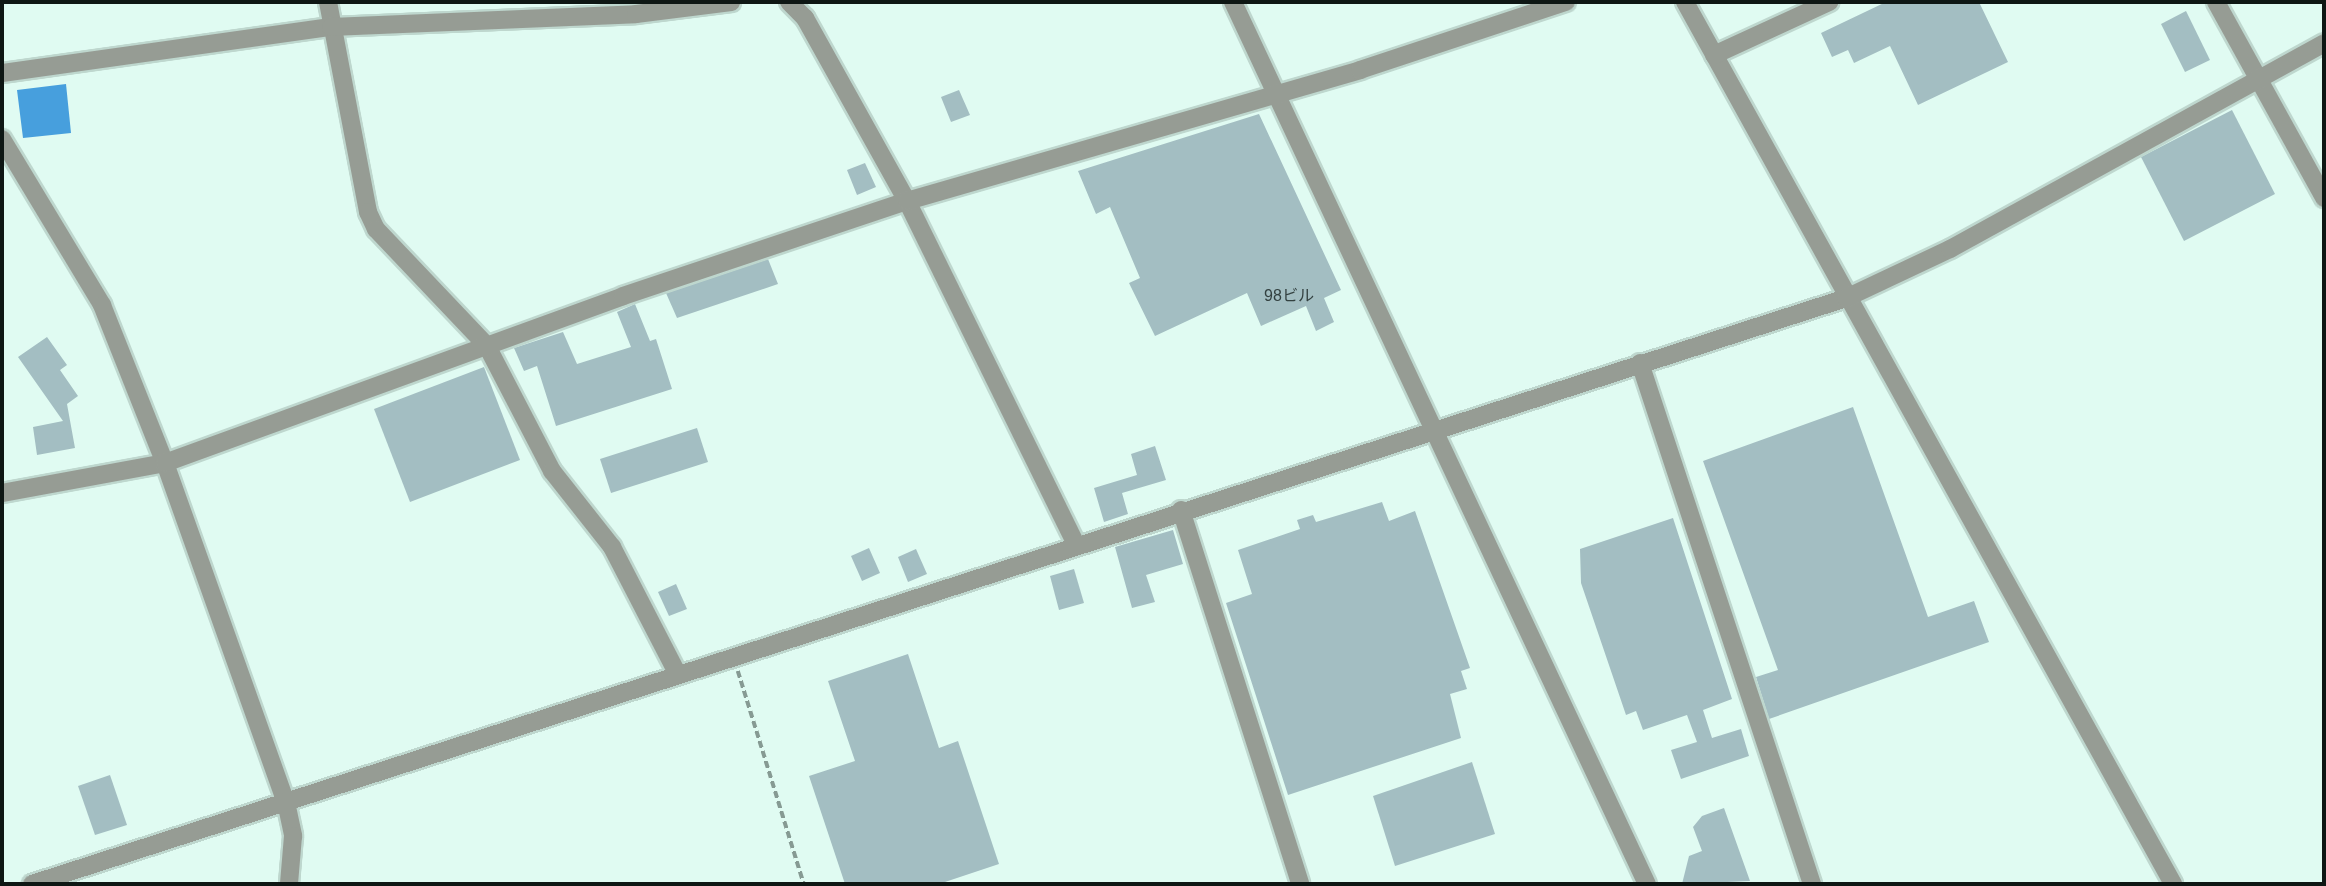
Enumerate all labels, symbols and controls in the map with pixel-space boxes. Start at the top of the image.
house number: 98ビル [1264,286,1314,306]

